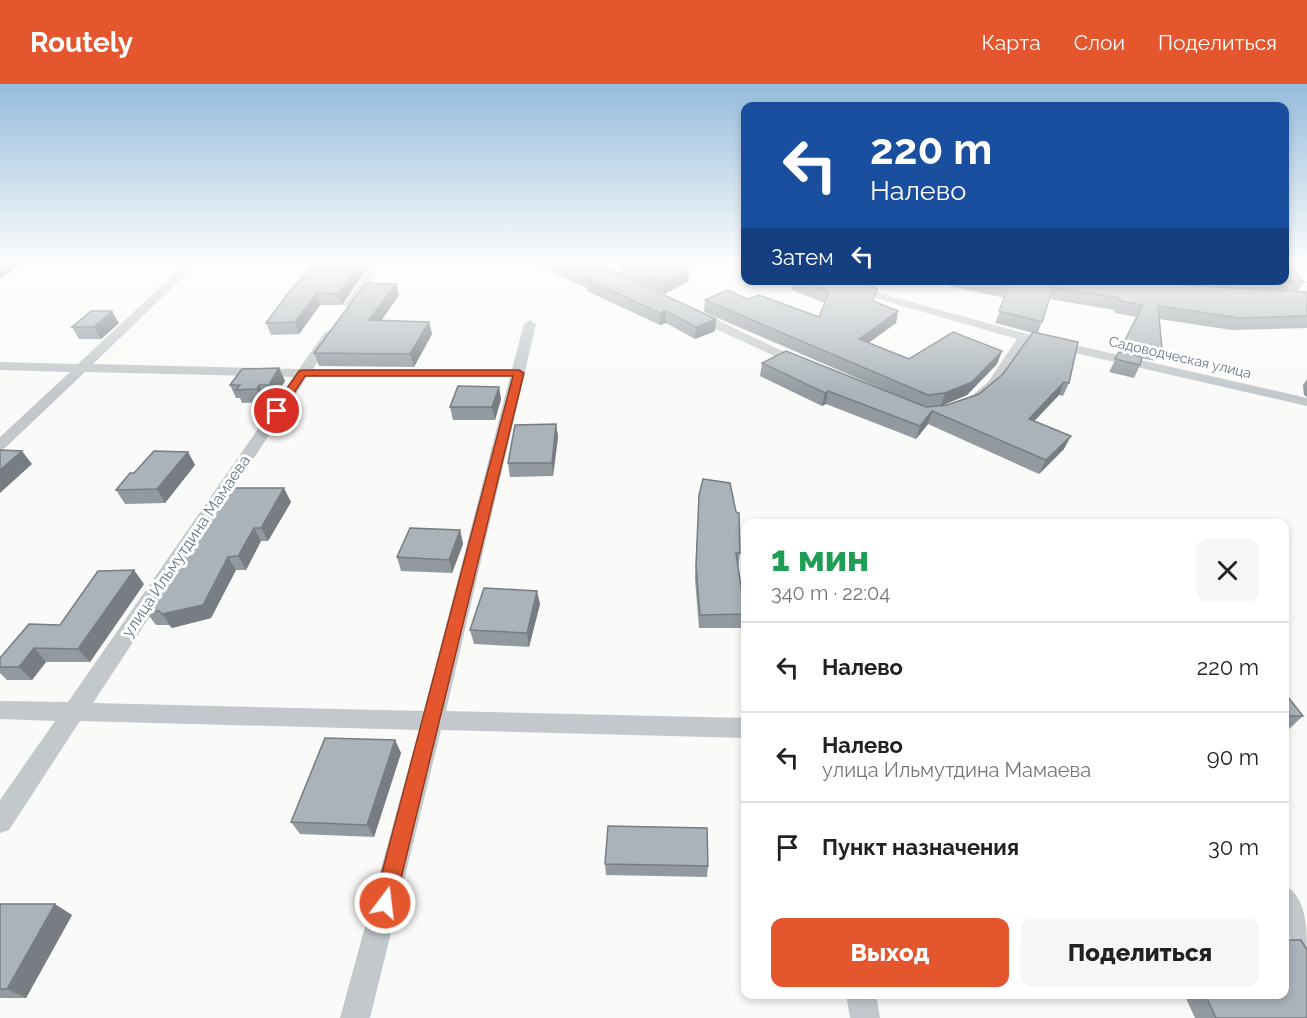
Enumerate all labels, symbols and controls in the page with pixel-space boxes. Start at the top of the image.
text: Routely [30,26,133,59]
text: Карта [982,30,1041,55]
text: Слои [1074,30,1125,55]
text: Поделиться [1158,30,1277,55]
text: 220 m [870,125,992,174]
icon: left [771,126,849,204]
text: Налево [870,175,966,206]
icon: left [846,240,879,273]
text: Затем [771,244,834,270]
street label: Садоводческая улица [1107,333,1253,381]
pin [251,385,302,436]
icon: arrive [260,394,293,427]
street label: улица Ильмутдина Мамаева [118,451,254,641]
text: 1 мин [771,537,869,579]
button: close [1196,539,1259,602]
text: 340 m · 22:04 [771,581,890,605]
icon: left [771,651,804,684]
text: Налево [822,654,903,680]
text: 220 m [1197,654,1259,680]
text: Налево [822,732,903,758]
icon: left [771,741,804,774]
text: 90 m [1207,744,1259,770]
text: улица Ильмутдина Мамаева [822,758,1091,782]
icon: arrive [771,831,804,864]
text: Пункт назначения [822,834,1019,860]
text: 30 m [1208,834,1259,860]
position arrow [353,871,417,935]
button: Выход [771,918,1009,987]
button: Поделиться [1021,918,1259,987]

